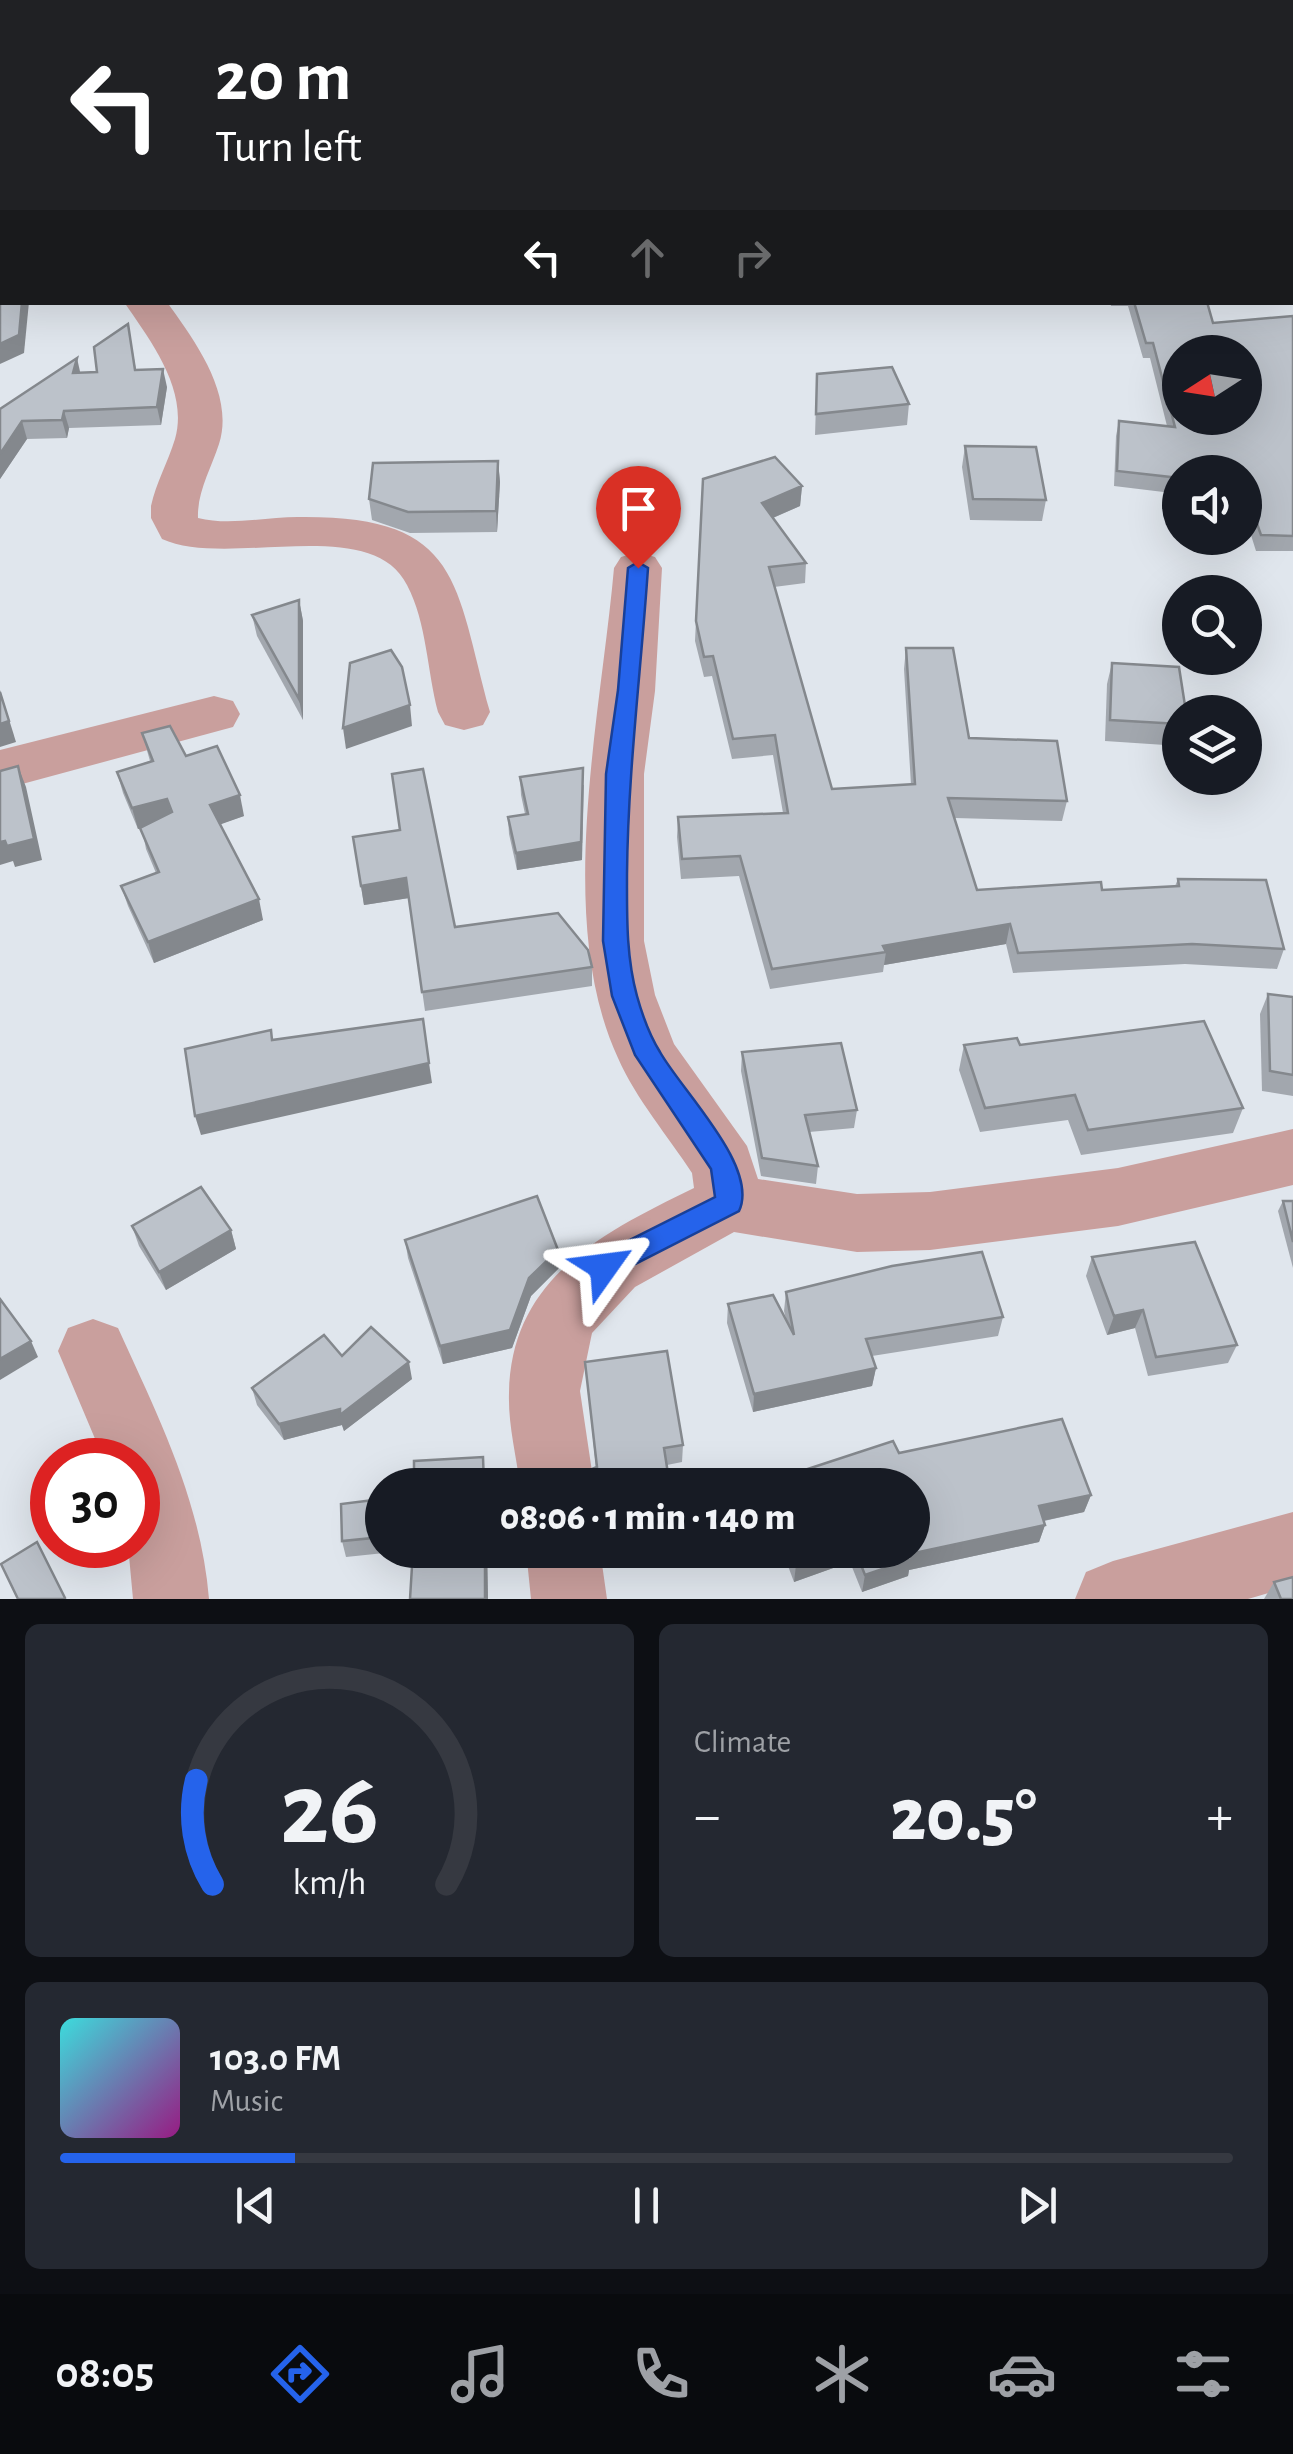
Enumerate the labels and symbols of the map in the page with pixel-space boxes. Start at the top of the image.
north arrow [1162,335,1262,435]
pin [596,466,681,569]
position arrow [552,1215,656,1319]
speed limit sign: 30 [30,1438,160,1568]

